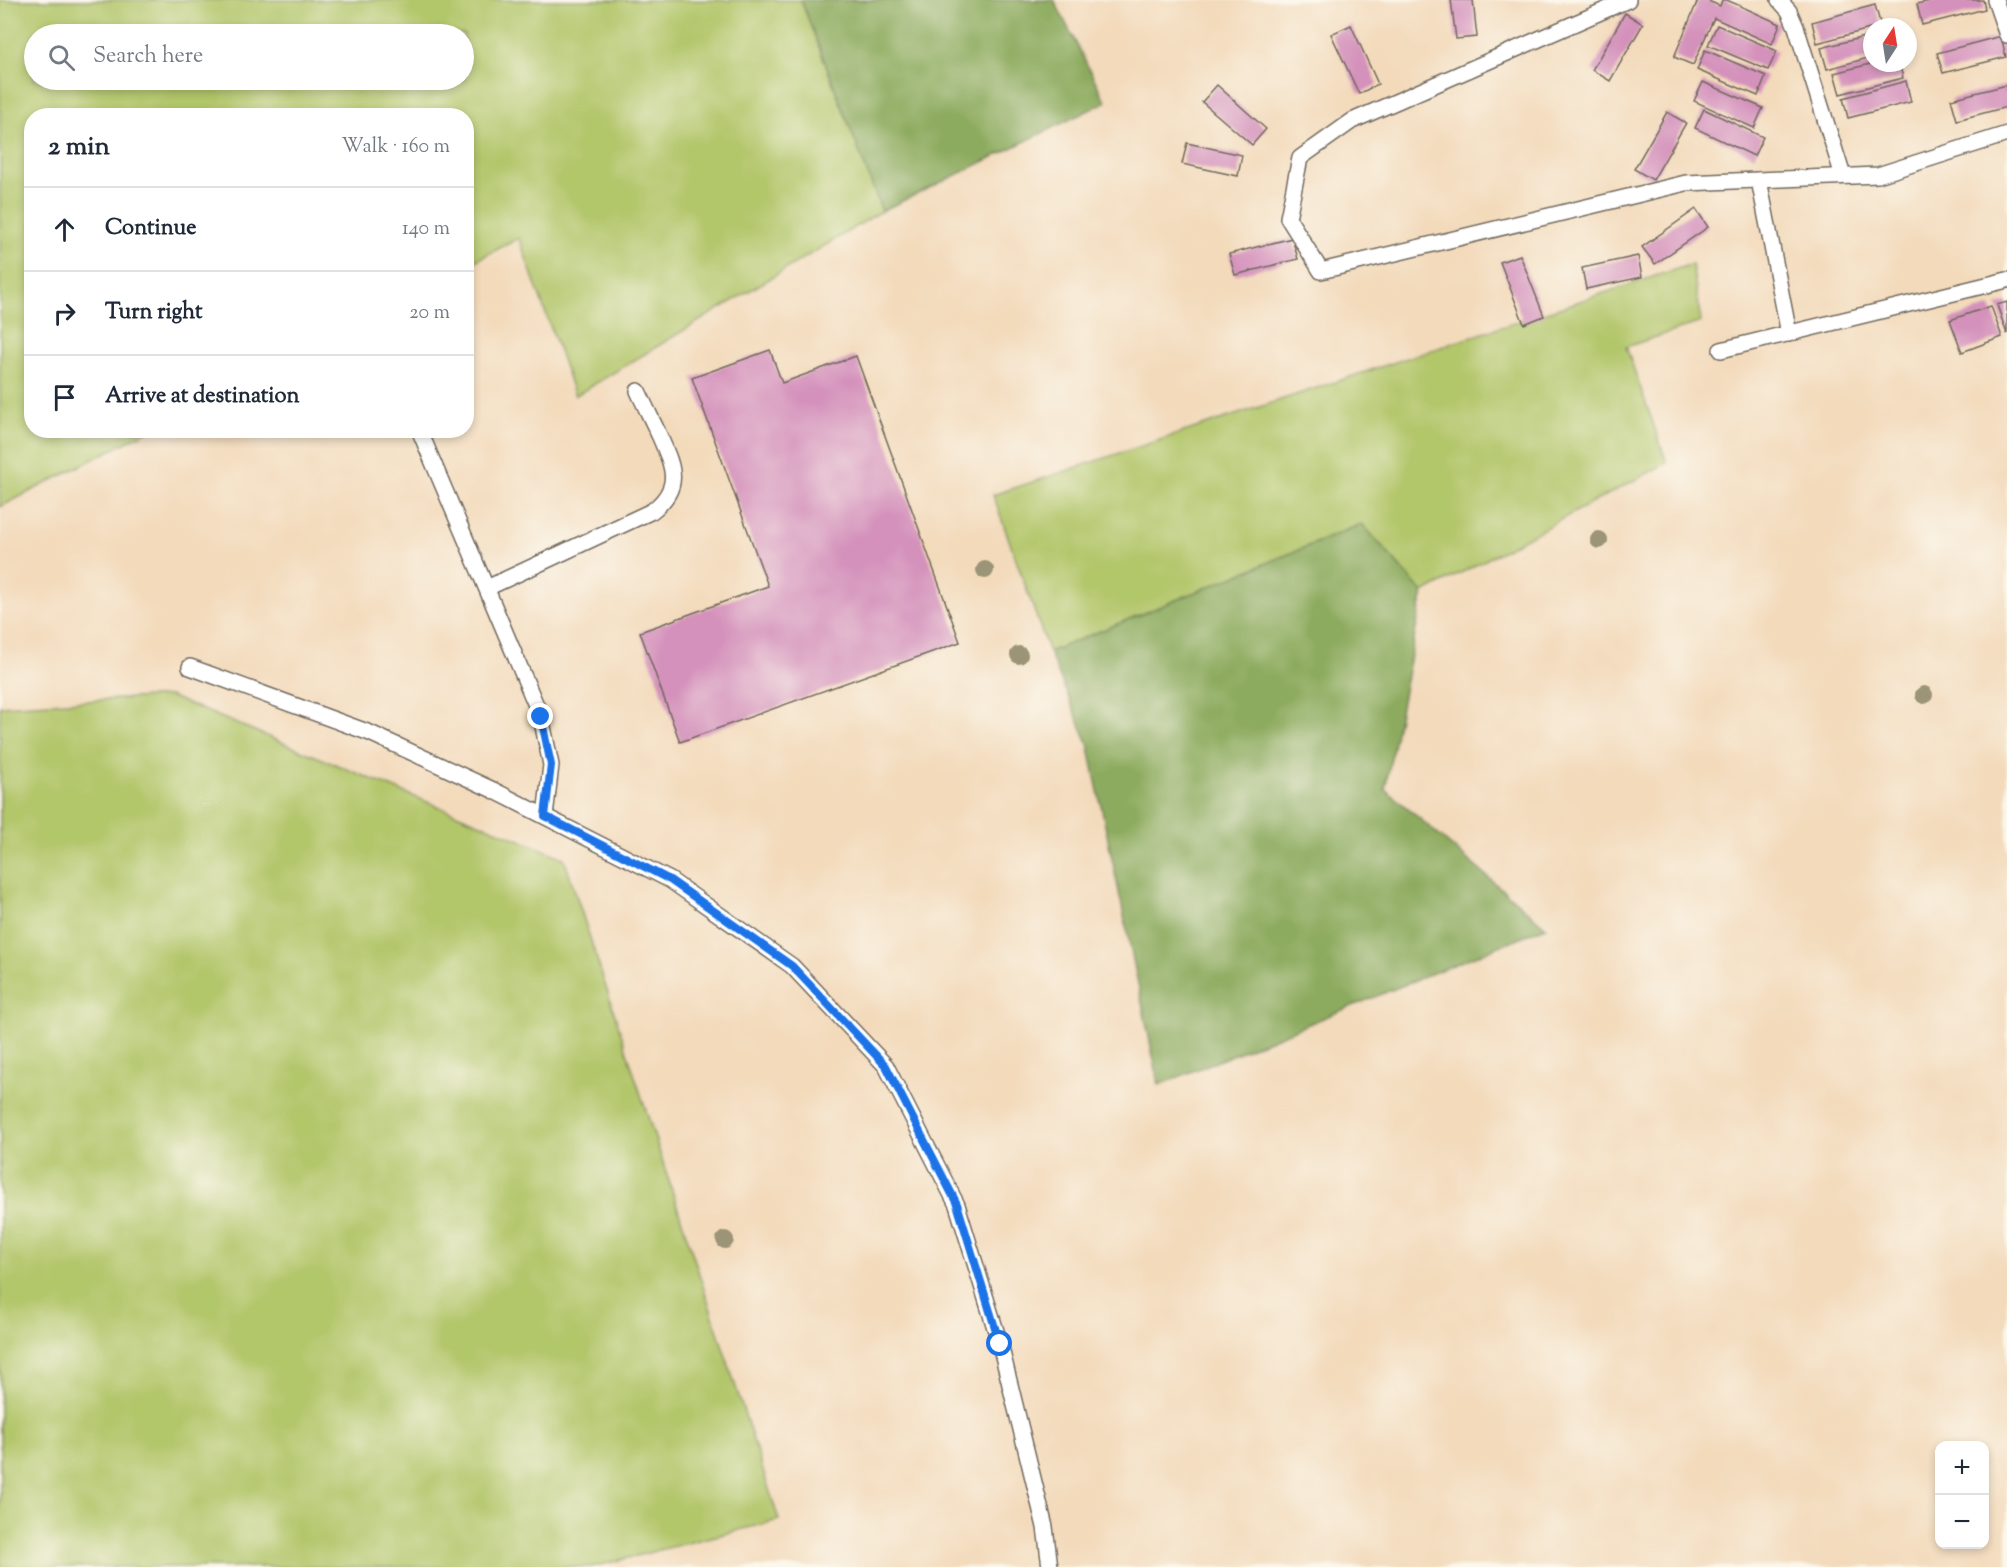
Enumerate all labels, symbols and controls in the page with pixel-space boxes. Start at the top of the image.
north arrow [1863,18,1917,72]
search box [24,24,474,90]
icon: search [45,41,78,74]
text: Search here [93,41,203,73]
text: 2 min [48,129,110,166]
text: Walk · 160 m [341,133,450,162]
icon: ahead [48,213,81,246]
text: Continue [105,213,196,245]
text: 140 m [402,215,450,244]
icon: right [48,297,81,330]
text: Turn right [105,297,202,329]
text: 20 m [409,299,450,328]
icon: arrive [48,381,81,414]
text: Arrive at destination [105,381,300,413]
route end [527,703,553,729]
route start [986,1330,1012,1356]
map controls [1935,1441,1989,1549]
button: + [1935,1441,1989,1495]
button: − [1935,1495,1989,1549]

